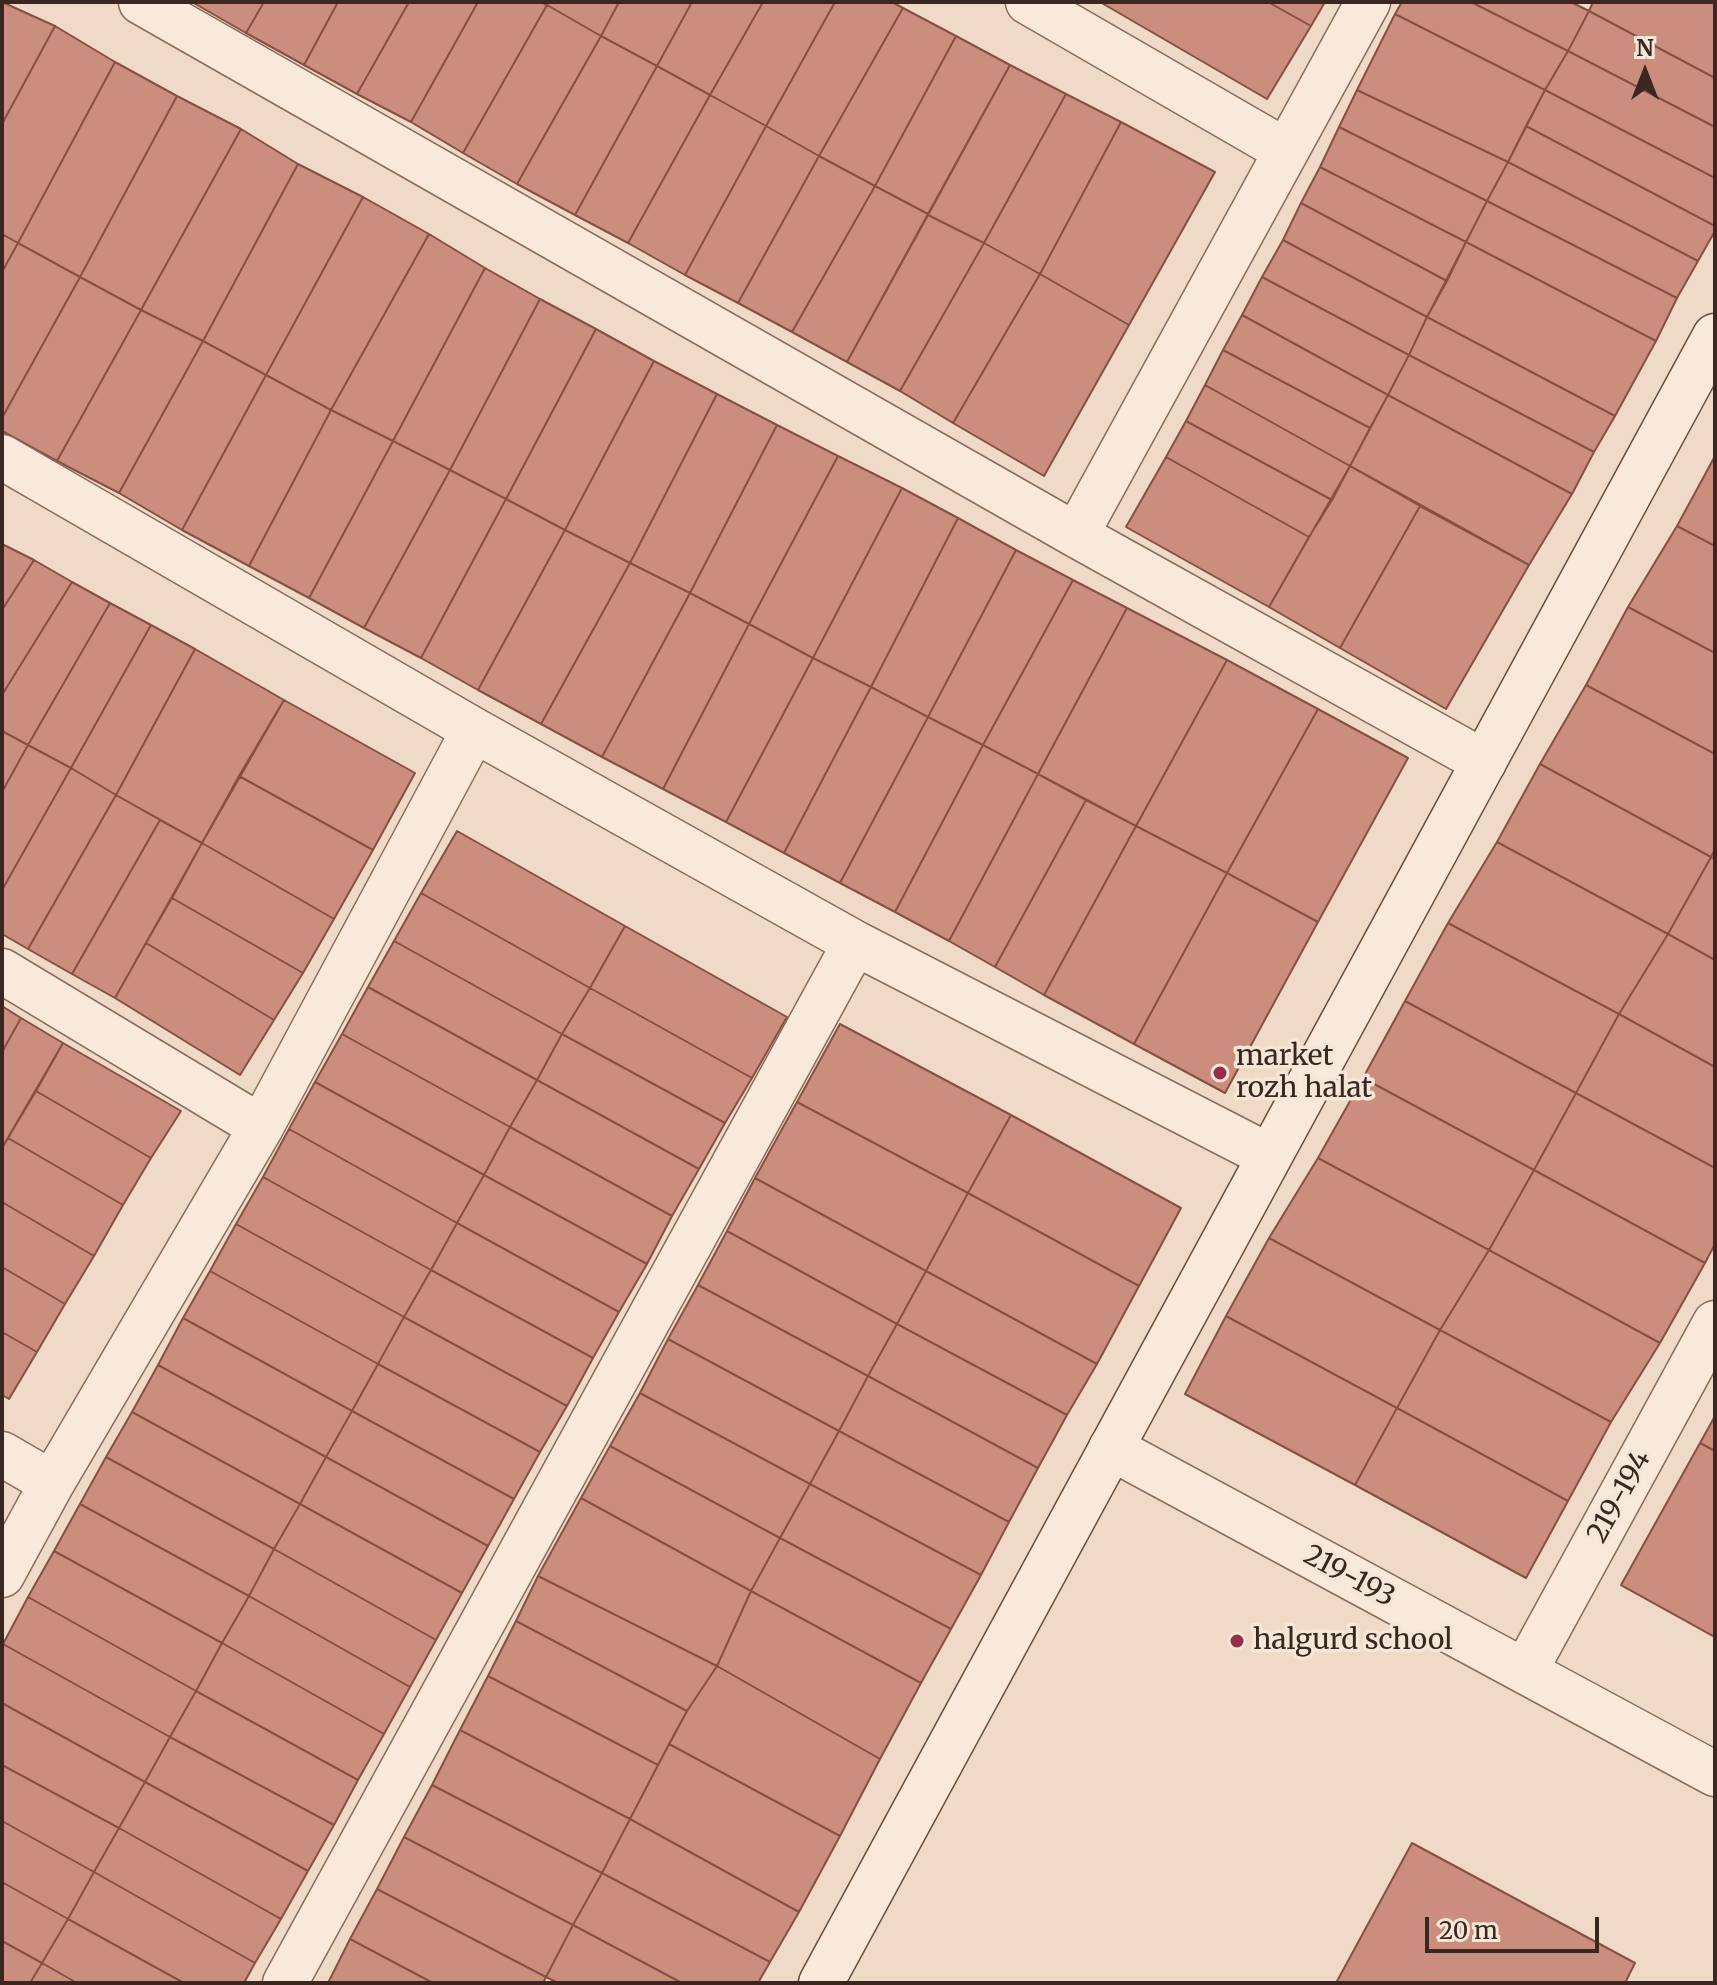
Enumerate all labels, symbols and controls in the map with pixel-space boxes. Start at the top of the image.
north arrow [1605,32,1685,112]
text: N [1636,34,1654,62]
place label: market rozh halat [1236,1040,1372,1106]
marker: market rozh halat [1211,1064,1229,1082]
street label: 219-194 [1581,1445,1659,1549]
street label: 219-193 [1298,1539,1400,1615]
place label: halgurd school [1253,1624,1453,1658]
marker: halgurd school [1228,1632,1246,1650]
scale bar [1429,1901,1603,1951]
text: 20 m [1439,1915,1498,1946]

